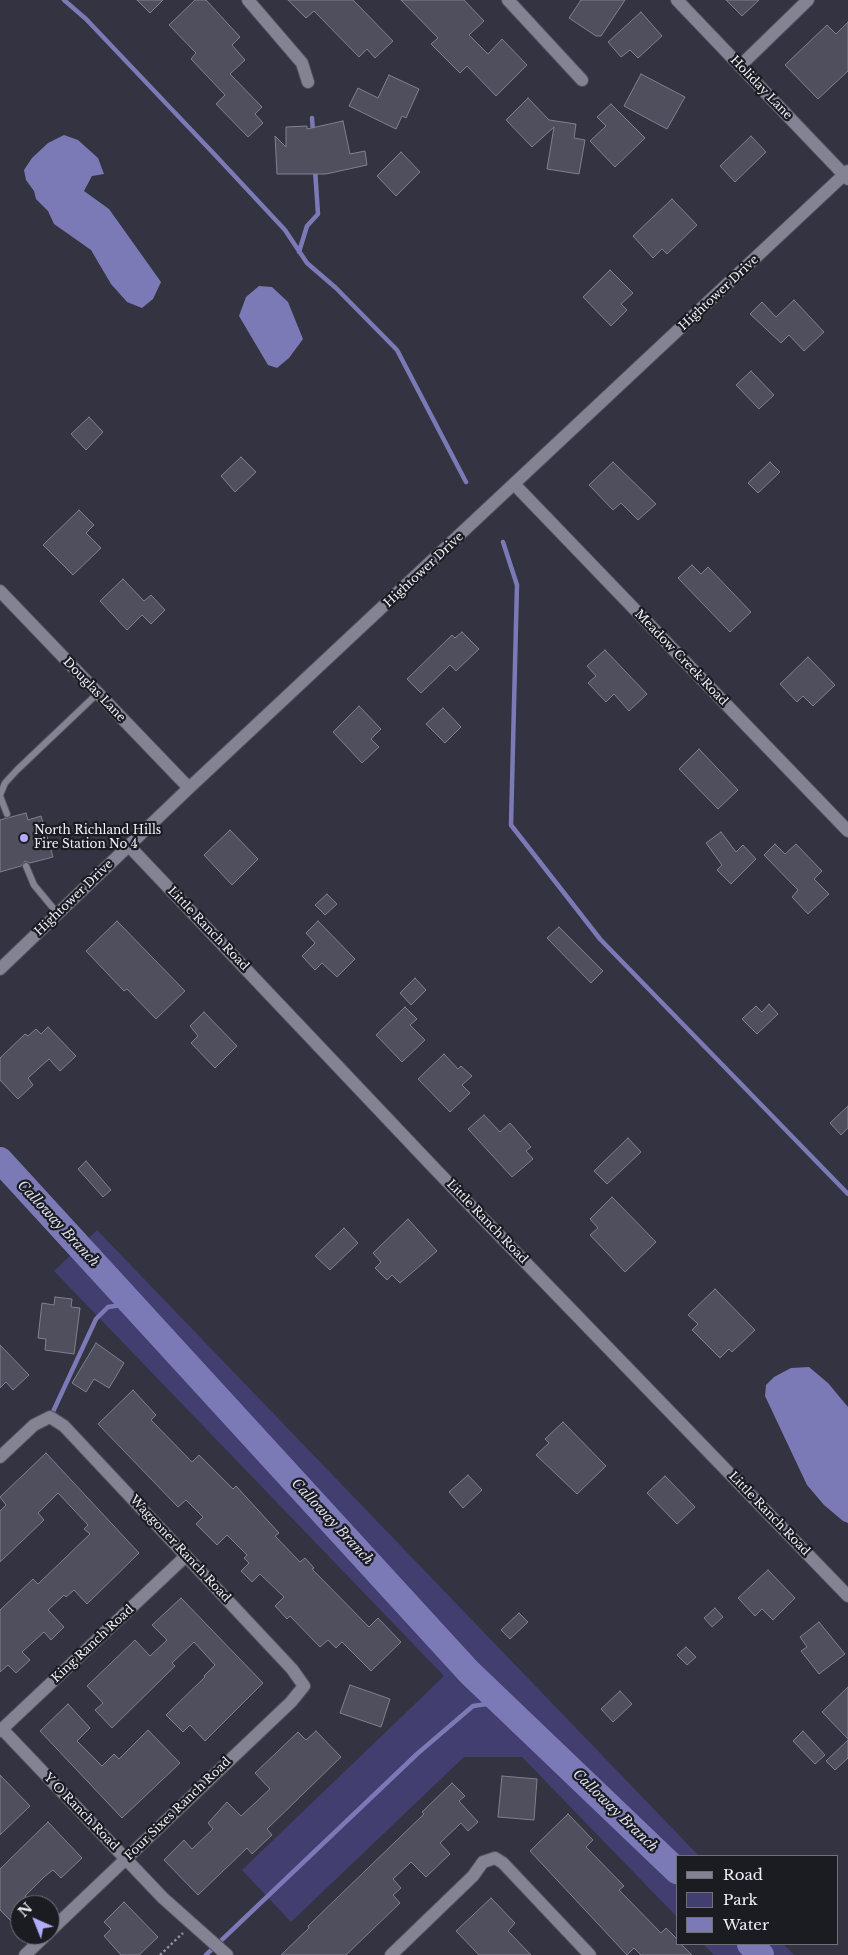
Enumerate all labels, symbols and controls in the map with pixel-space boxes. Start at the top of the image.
street label: Holiday Lane [727,53,795,123]
street label: Hightower Drive [676,253,762,333]
street label: Hightower Drive [381,530,467,610]
street label: Meadow Creek Road [632,607,730,709]
street label: Douglas Lane [60,655,128,725]
place label: North Richland Hills Fire Station No 4 [34,824,161,852]
marker: North Richland Hills Fire Station No 4 [18,832,30,844]
street label: Hightower Drive [32,857,116,939]
street label: Little Ranch Road [164,884,252,974]
water label: Calloway Branch [14,1177,102,1271]
street label: Little Ranch Road [443,1177,531,1267]
street label: Little Ranch Road [725,1469,813,1559]
water label: Calloway Branch [288,1475,376,1569]
street label: Waggoner Ranch Road [127,1493,233,1605]
street label: King Ranch Road [49,1602,137,1686]
street label: Four Sixes Ranch Road [122,1755,234,1863]
water label: Calloway Branch [569,1766,661,1856]
street label: Y O Ranch Road [41,1771,121,1853]
legend [676,1855,838,1945]
text: Road [723,1865,763,1884]
text: Park [723,1890,758,1909]
north arrow [10,1895,60,1945]
text: N [14,1899,36,1921]
text: Water [723,1915,769,1934]

